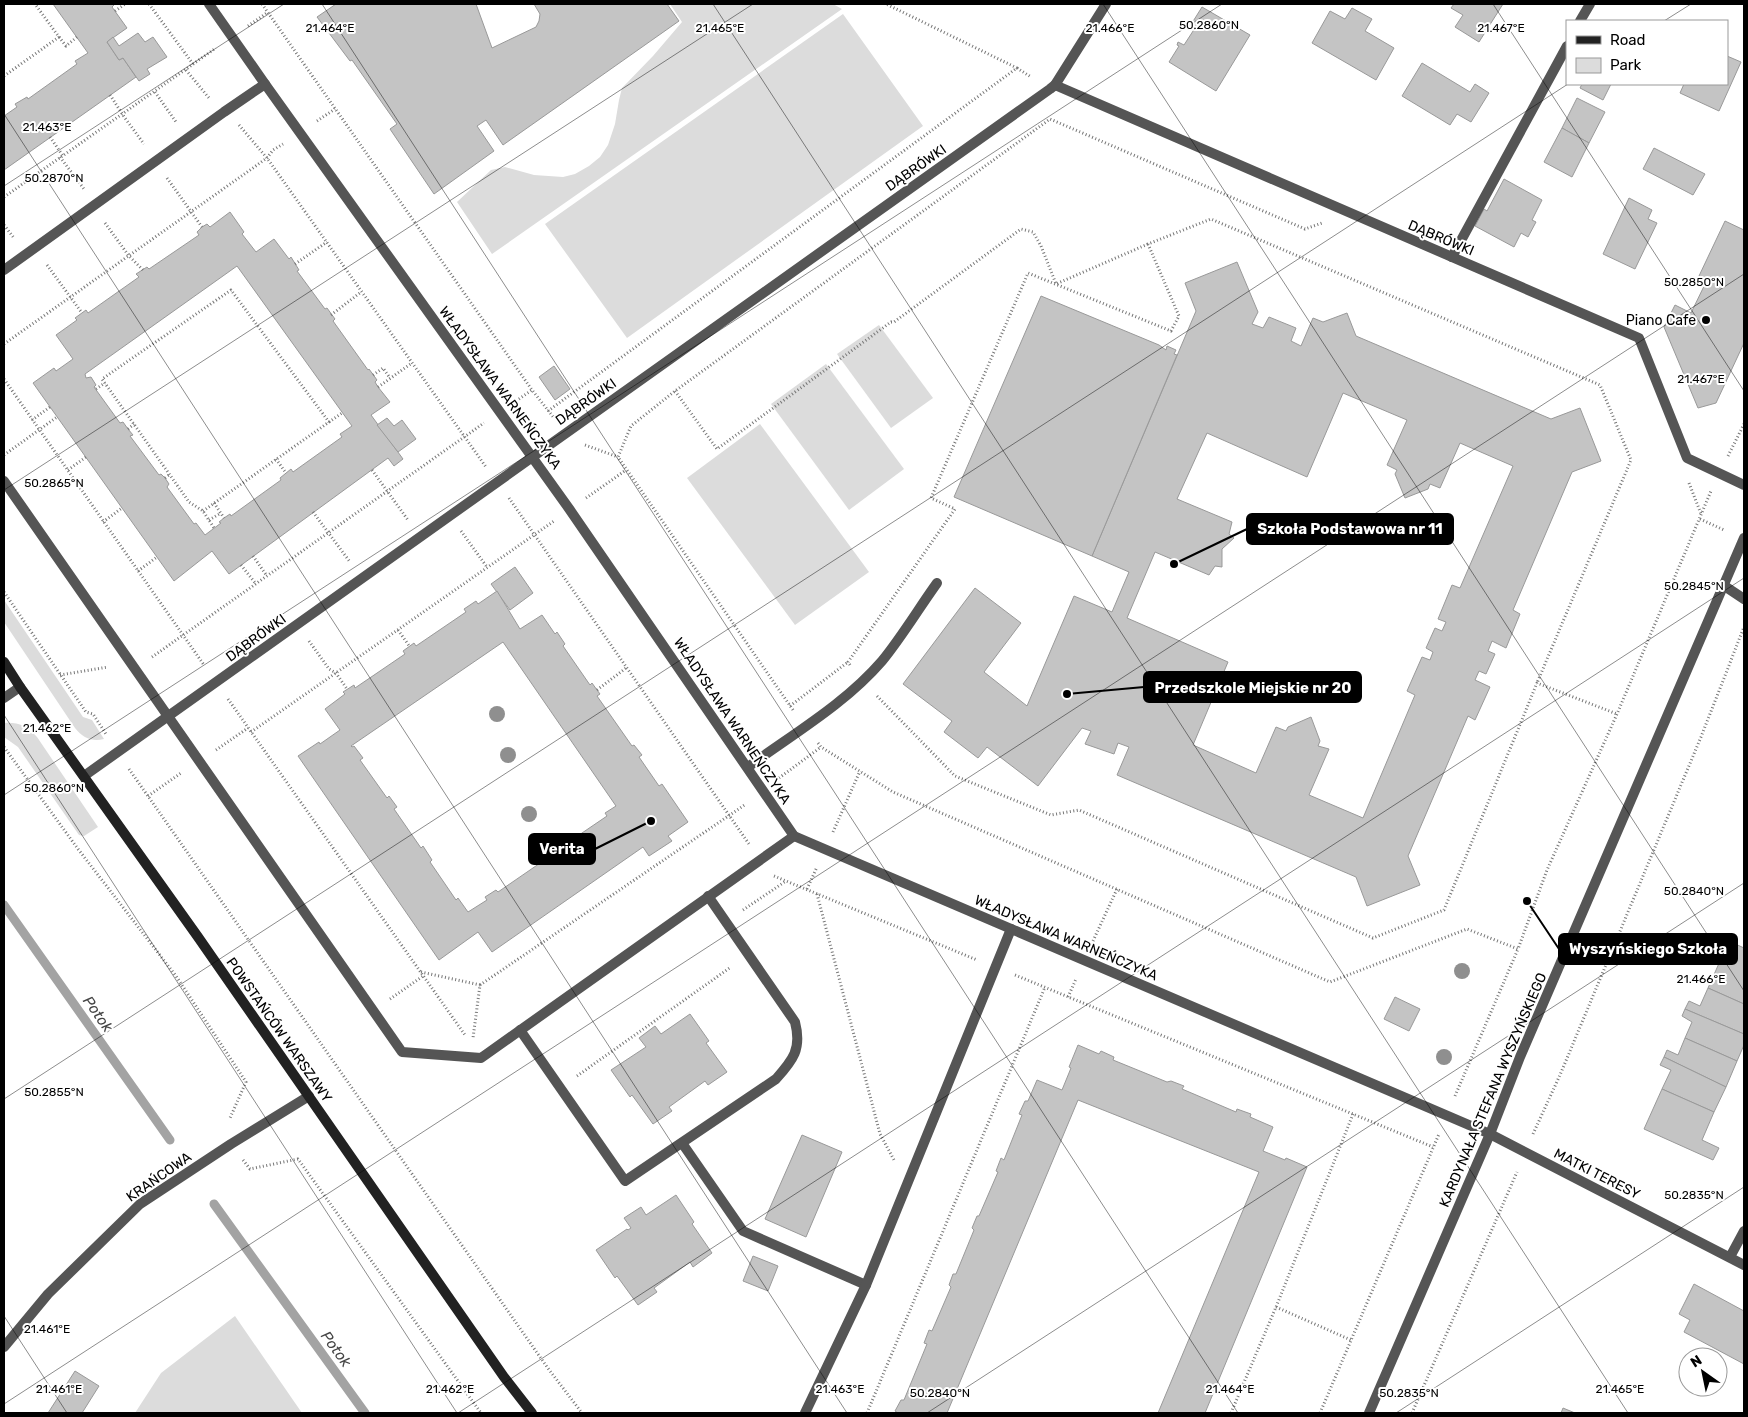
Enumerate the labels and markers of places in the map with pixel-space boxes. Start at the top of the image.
place label: Piano Cafe [1626,312,1696,329]
marker: Piano Cafe [1700,314,1712,326]
callout: Szkoła Podstawowa nr 11 [1247,514,1453,544]
callout: Przedszkole Miejskie nr 20 [1144,672,1361,702]
callout: Verita [529,834,595,864]
callout: Wyszyńskiego Szkoła [1559,934,1737,964]

